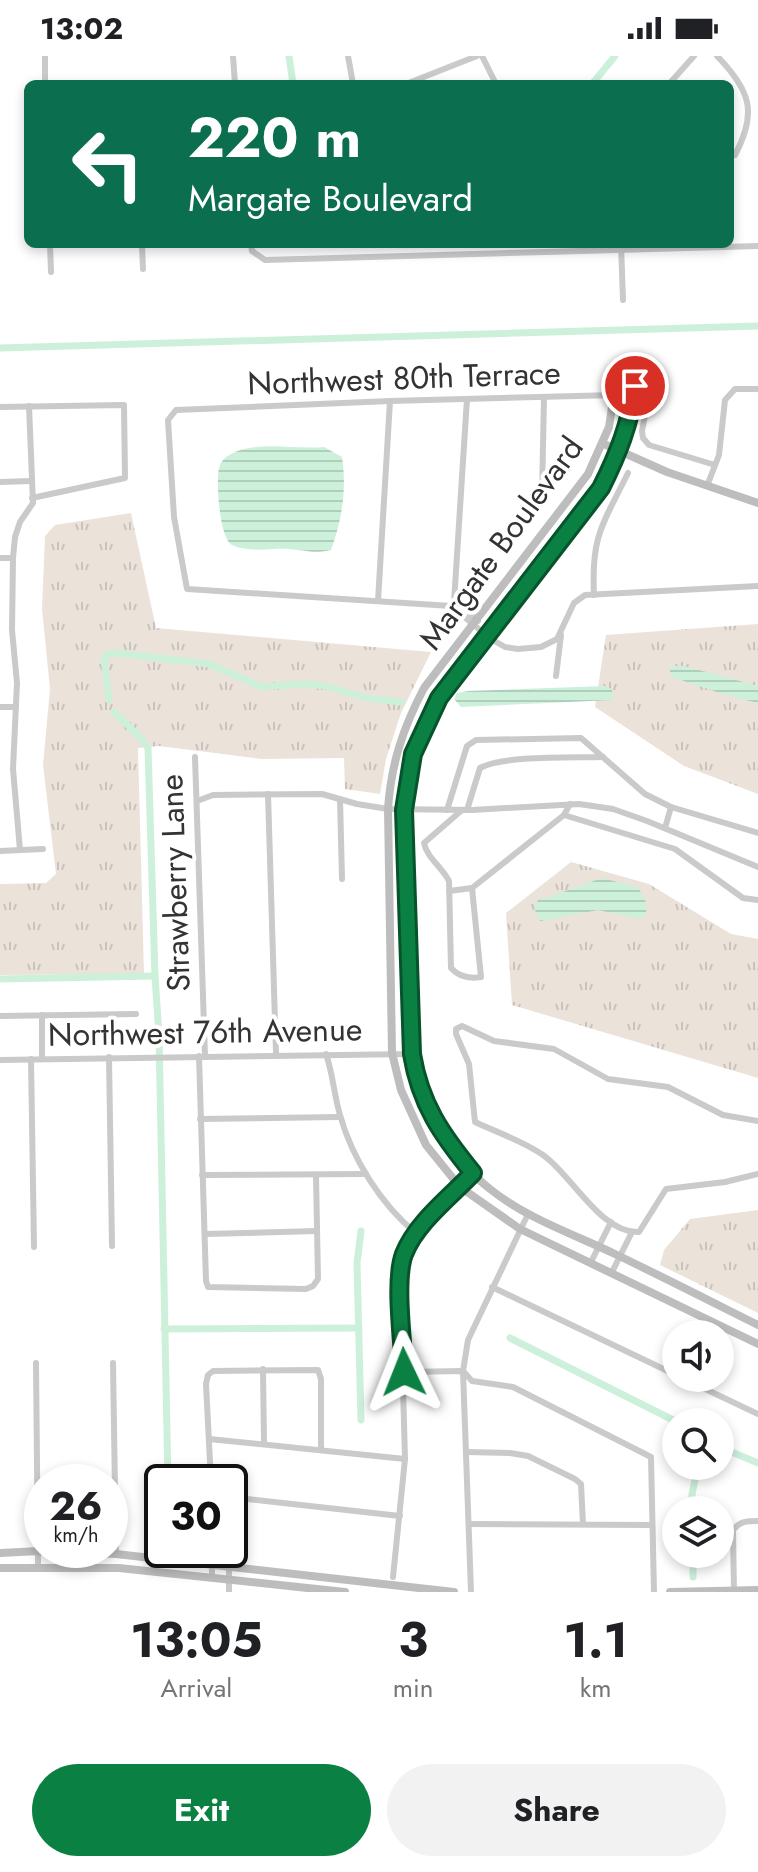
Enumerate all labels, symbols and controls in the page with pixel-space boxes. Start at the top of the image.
text: 13:02 [40,7,123,50]
text: 220 m [188,97,361,178]
icon: left [56,112,160,216]
text: Margate Boulevard [188,172,473,224]
street label: Northwest 80th Terrace [247,350,561,406]
pin [601,352,669,420]
icon: arrive [613,364,657,408]
street label: Margate Boulevard [408,427,594,659]
street label: Strawberry Lane [148,773,202,993]
street label: Northwest 76th Avenue [47,1006,363,1058]
map controls [662,1320,734,1568]
button: sound [662,1320,734,1392]
position arrow [362,1330,446,1414]
button: search [662,1408,734,1480]
speed limit sign: 30 [144,1464,248,1568]
text: 26 [50,1477,103,1535]
button: layers [662,1496,734,1568]
text: km/h [53,1521,99,1550]
text: 13:05 [130,1606,263,1675]
text: 3 [398,1606,428,1675]
text: 1.1 [564,1606,628,1675]
text: Arrival [161,1669,232,1707]
text: min [393,1669,433,1707]
text: km [580,1669,612,1707]
button: Exit [32,1764,371,1856]
button: Share [387,1764,726,1856]

